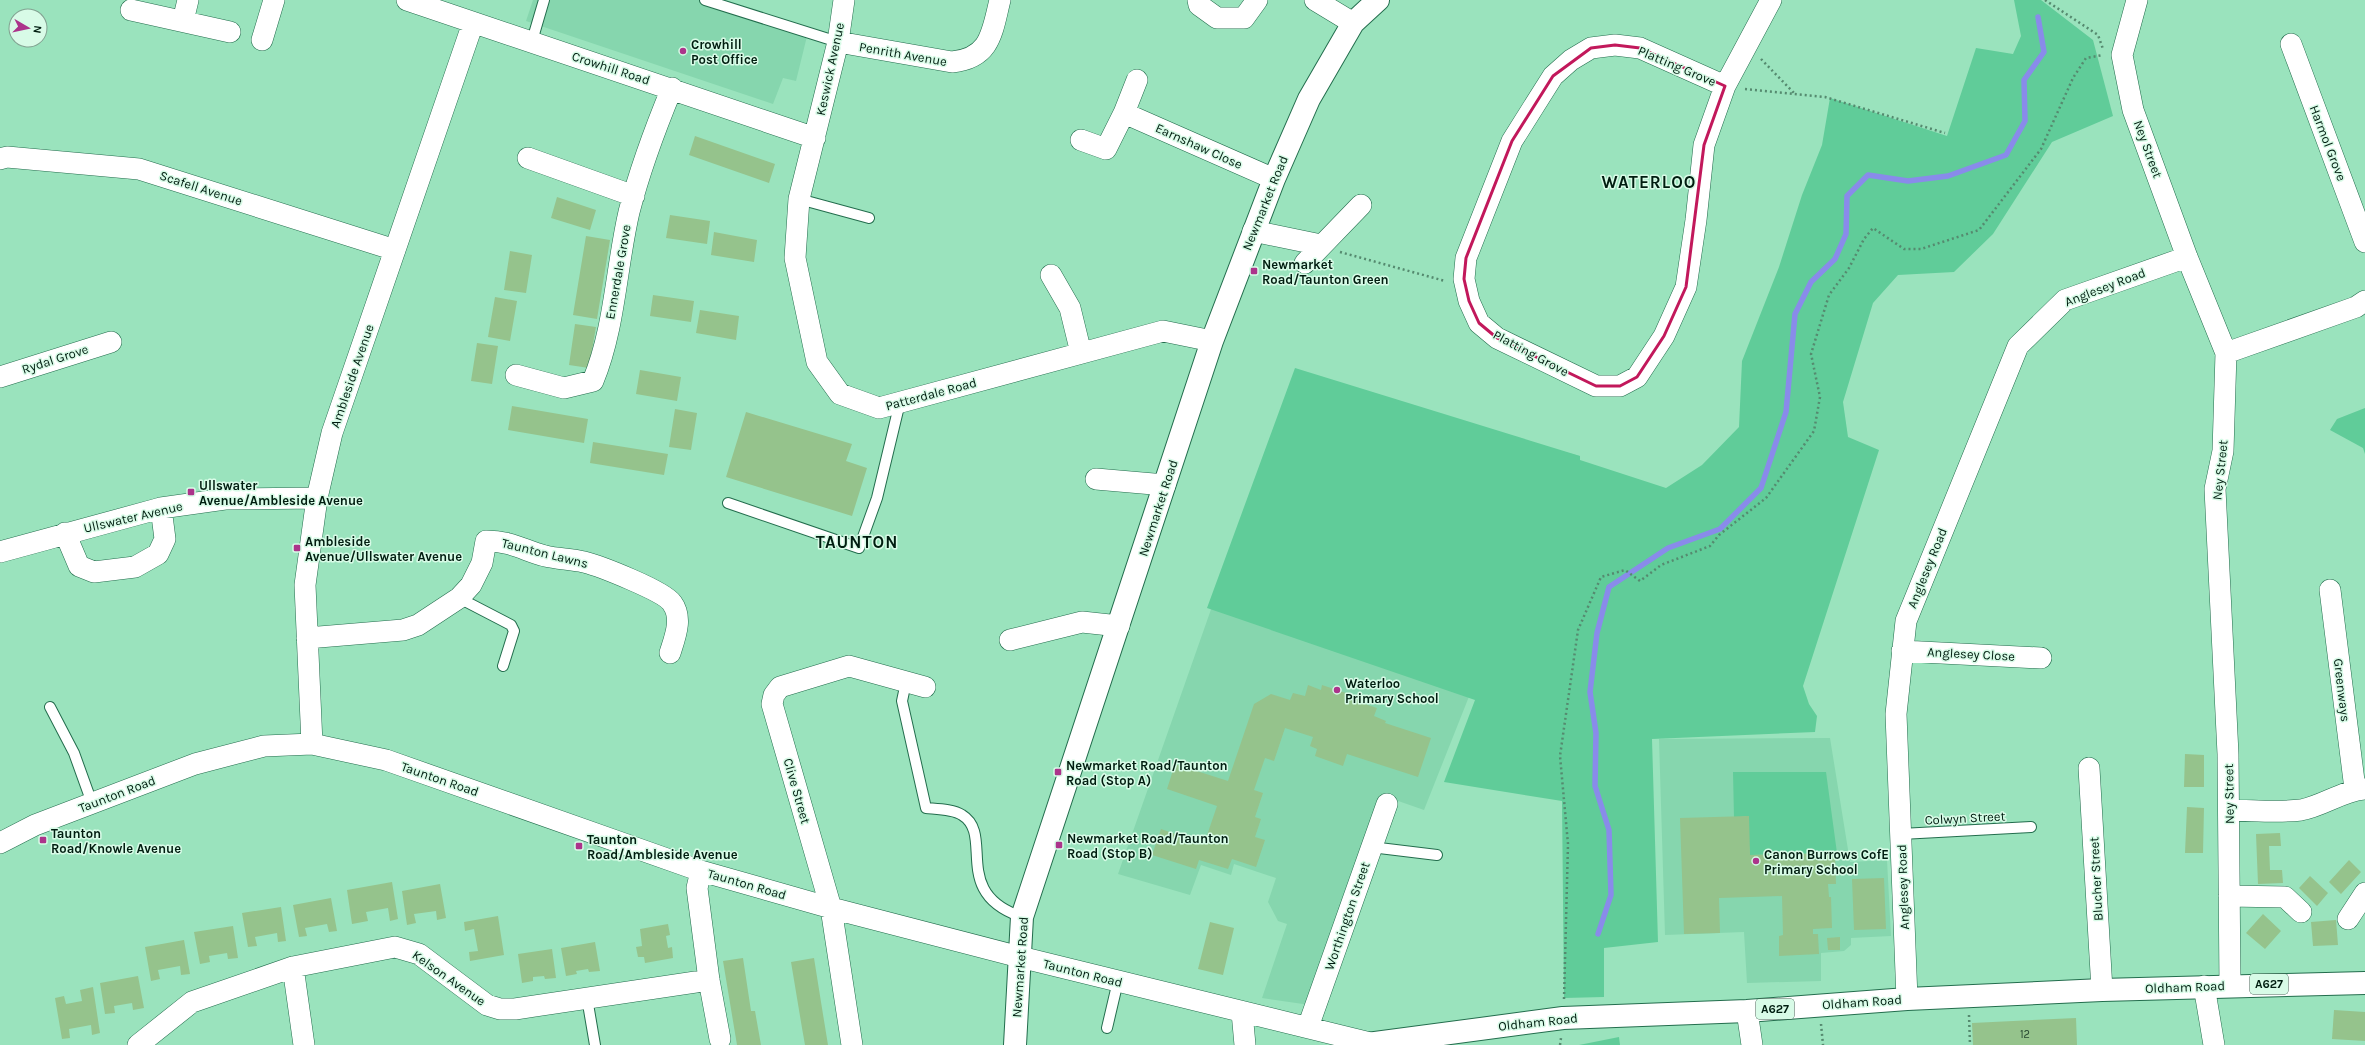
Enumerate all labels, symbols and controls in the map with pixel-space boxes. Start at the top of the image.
north arrow [8,8,48,48]
street label: Keswick Avenue [813,21,847,117]
text: N [30,25,44,34]
place label: Crowhill Post Office [691,37,758,67]
street label: Penrith Avenue [858,39,948,69]
street label: Platting Grove [1636,43,1719,89]
marker: Crowhill Post Office [678,46,688,56]
street label: Crowhill Road [570,48,652,88]
street label: Harmol Grove [2307,103,2349,183]
street label: Ney Street [2131,118,2165,180]
street label: Earnshaw Close [1153,120,1245,172]
street label: Newmarket Road [1239,153,1291,253]
street label: Scafell Avenue [158,168,245,209]
district label: WATERLOO [1602,172,1696,192]
street label: Ennerdale Grove [602,223,634,321]
place label: Newmarket Road/Taunton Green [1262,257,1389,287]
street label: Anglesey Road [2062,265,2148,309]
marker: Newmarket Road/Taunton Green [1249,266,1259,276]
street label: Ambleside Avenue [327,322,377,430]
street label: Platting Grove [1491,327,1572,379]
street label: Rydal Grove [20,341,90,377]
street label: Patterdale Road [884,375,978,413]
street label: Ney Street [2209,439,2231,501]
street label: Newmarket Road [1135,458,1181,558]
place label: Ullswater Avenue/Ambleside Avenue [199,478,363,508]
marker: Ullswater Avenue/Ambleside Avenue [186,487,196,497]
street label: Ullswater Avenue [82,498,184,536]
street label: Anglesey Road [1904,526,1950,610]
district label: TAUNTON [816,532,898,552]
place label: Ambleside Avenue/Ullswater Avenue [305,534,462,564]
street label: Taunton Lawns [500,535,590,571]
marker: Ambleside Avenue/Ullswater Avenue [292,543,302,553]
street label: Anglesey Close [1927,644,2016,664]
street label: Greenways [2331,657,2353,723]
place label: Waterloo Primary School [1345,676,1439,706]
marker: Waterloo Primary School [1332,685,1342,695]
street label: Clive Street [780,757,814,826]
place label: Newmarket Road/Taunton Road (Stop A) [1066,758,1228,788]
street label: Taunton Road [399,759,481,799]
street label: Ney Street [2221,764,2237,824]
marker: Newmarket Road/Taunton Road (Stop A) [1053,767,1063,777]
street label: Taunton Road [76,772,158,816]
street label: Colwyn Street [1924,808,2006,828]
place label: Taunton Road/Knowle Avenue [51,826,181,856]
place label: Newmarket Road/Taunton Road (Stop B) [1067,831,1229,861]
place label: Taunton Road/Ambleside Avenue [587,832,738,862]
marker: Taunton Road/Knowle Avenue [38,835,48,845]
street label: Blucher Street [2086,836,2106,921]
marker: Newmarket Road/Taunton Road (Stop B) [1054,840,1064,850]
marker: Taunton Road/Ambleside Avenue [574,841,584,851]
street label: Anglesey Road [1894,844,1912,930]
place label: Canon Burrows CofE Primary School [1764,847,1889,877]
marker: Canon Burrows CofE Primary School [1751,856,1761,866]
street label: Worthington Street [1321,860,1373,972]
street label: Taunton Road [706,866,788,902]
street label: Newmarket Road [1009,916,1031,1018]
street label: Kelson Avenue [410,947,489,1009]
street label: Taunton Road [1042,956,1124,990]
road number: A627 [2250,974,2288,994]
street label: Oldham Road [2145,978,2225,996]
street label: Oldham Road [1822,992,1902,1012]
road number: A627 [1756,999,1794,1019]
street label: Oldham Road [1497,1010,1579,1034]
house number: 12 [2020,1028,2030,1041]

